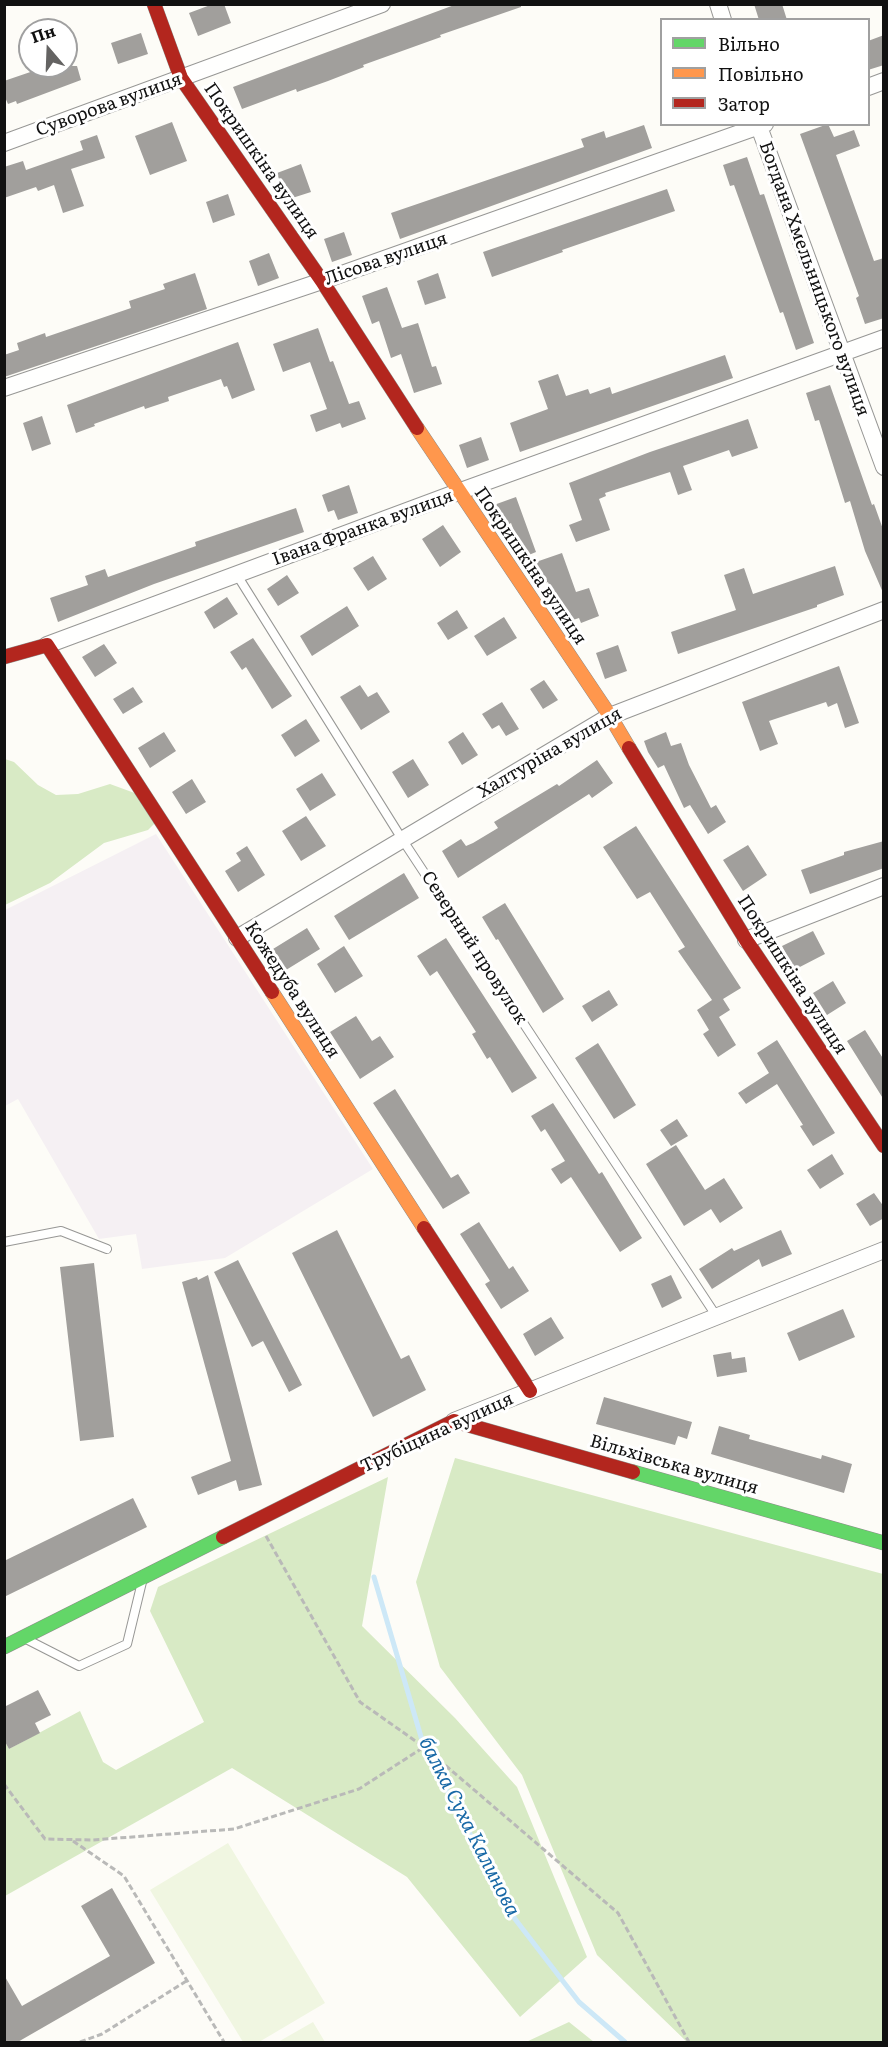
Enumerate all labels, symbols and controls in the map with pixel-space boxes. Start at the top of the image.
text: Пн [27,17,58,48]
north arrow [18,18,78,78]
legend [660,18,870,126]
text: Вільно [718,30,780,57]
text: Повільно [718,60,804,87]
street label: Суворова вулиця [33,69,185,141]
street label: Покришкіна вулиця [199,79,323,243]
text: Затор [718,90,770,117]
street label: Богдана Хмельницького вулиця [754,139,874,419]
street label: Лісова вулиця [322,228,450,290]
street label: Покришкіна вулиця [469,483,591,649]
street label: Івана Франка вулиця [270,485,456,571]
street label: Халтуріна вулиця [474,703,626,803]
street label: Северний провулок [416,867,532,1029]
street label: Покришкіна вулиця [732,891,852,1059]
street label: Кожедуба вулиця [240,918,344,1062]
street label: Трубіцина вулиця [357,1388,517,1478]
street label: Вільхівська вулиця [587,1431,761,1499]
water label: балка Суха Калинова [413,1733,525,1921]

